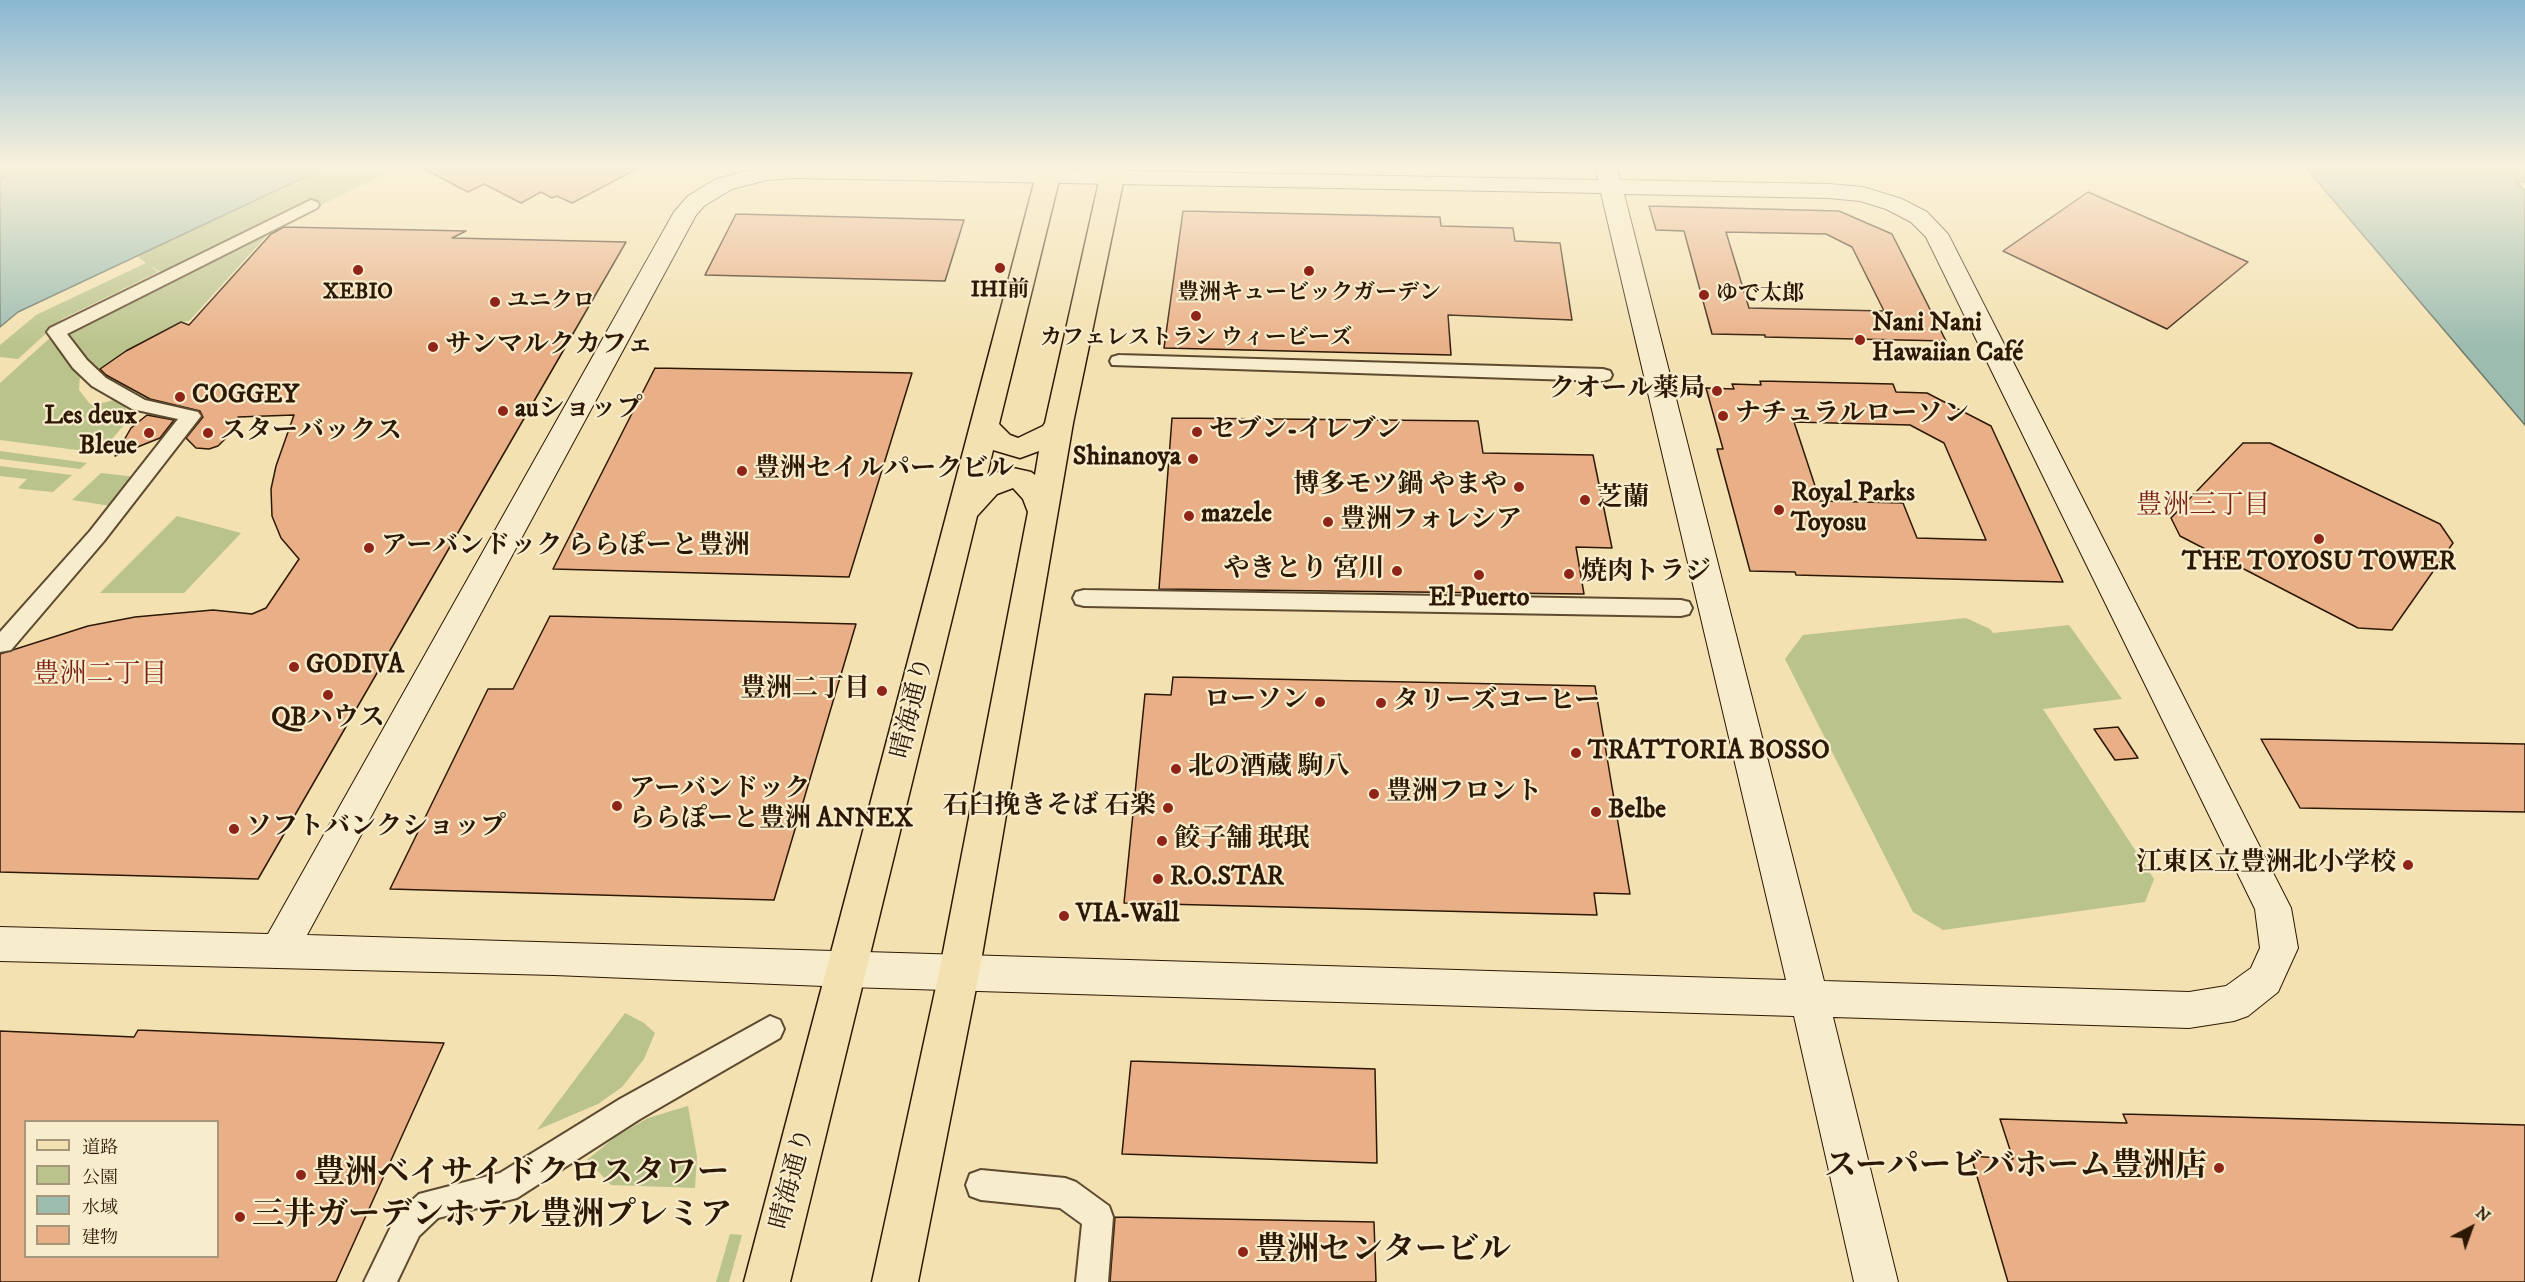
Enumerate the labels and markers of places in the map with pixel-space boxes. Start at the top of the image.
marker: IHI前 [993,261,1007,275]
marker: XEBIO [351,263,365,277]
marker: 豊洲キュービックガーデン [1302,264,1316,278]
place label: IHI前 [971,278,1029,304]
place label: XEBIO [323,280,393,306]
place label: 豊洲キュービックガーデン [1177,281,1441,307]
place label: ゆで太郎 [1716,282,1804,308]
marker: ゆで太郎 [1697,288,1711,302]
place label: ユニクロ [507,289,595,315]
marker: ユニクロ [488,295,502,309]
marker: カフェレストラン ウィービーズ [1189,309,1203,323]
place label: Nani Nani Hawaiian Café [1872,309,2023,370]
place label: カフェレストラン ウィービーズ [1040,326,1352,352]
place label: サンマルクカフェ [445,331,653,363]
marker: Nani Nani Hawaiian Café [1853,333,1867,347]
marker: サンマルクカフェ [426,340,440,354]
place label: クオール薬局 [1549,375,1705,407]
place label: COGGEY [192,381,299,413]
marker: クオール薬局 [1710,384,1724,398]
marker: COGGEY [173,390,187,404]
place label: auショップ [515,395,643,427]
place label: ナチュラルローソン [1735,400,1969,432]
place label: Les deux Bleue [44,402,137,464]
marker: auショップ [496,404,510,418]
marker: ナチュラルローソン [1716,409,1730,423]
place label: セブン-イレブン [1209,416,1402,448]
place label: スターバックス [220,417,402,449]
marker: セブン-イレブン [1190,425,1204,439]
marker: Les deux Bleue [142,426,156,440]
marker: スターバックス [201,426,215,440]
place label: Shinanoya [1073,443,1181,475]
marker: Shinanoya [1186,452,1200,466]
place label: 豊洲セイルパークビル [754,455,1014,487]
marker: 豊洲セイルパークビル [735,464,749,478]
place label: 博多モツ鍋 やまや [1293,471,1507,503]
place label: Royal Parks Toyosu [1791,479,1915,540]
marker: 博多モツ鍋 やまや [1512,480,1526,494]
place label: 芝蘭 [1597,484,1649,516]
marker: 芝蘭 [1578,493,1592,507]
place label: mazele [1201,500,1272,532]
marker: Royal Parks Toyosu [1772,503,1786,517]
place label: 豊洲フォレシア [1340,506,1522,538]
marker: mazele [1182,509,1196,523]
marker: 豊洲フォレシア [1321,515,1335,529]
place label: アーバンドック ららぽーと豊洲 [381,532,750,564]
marker: THE TOYOSU TOWER [2312,532,2326,546]
marker: アーバンドック ららぽーと豊洲 [362,541,376,555]
place label: THE TOYOSU TOWER [2182,548,2456,580]
place label: やきとり 宮川 [1223,555,1385,587]
place label: 焼肉トラジ [1581,558,1711,590]
marker: やきとり 宮川 [1390,564,1404,578]
marker: 焼肉トラジ [1562,567,1576,581]
marker: El Puerto [1472,568,1486,582]
place label: El Puerto [1429,584,1529,616]
place label: GODIVA [306,651,404,683]
marker: GODIVA [287,660,301,674]
place label: 豊洲二丁目 [740,675,870,707]
marker: 豊洲二丁目 [875,684,889,698]
place label: ローソン [1204,686,1308,718]
place label: タリーズコーヒー [1393,687,1600,719]
marker: QBハウス [321,688,335,702]
marker: ローソン [1313,695,1327,709]
marker: タリーズコーヒー [1374,696,1388,710]
place label: QBハウス [271,704,385,736]
place label: TRATTORIA BOSSO [1588,737,1830,769]
marker: TRATTORIA BOSSO [1569,746,1583,760]
place label: 北の酒蔵 駒八 [1188,753,1350,785]
marker: 北の酒蔵 駒八 [1169,762,1183,776]
place label: アーバンドック ららぽーと豊洲 ANNEX [629,775,913,837]
place label: 豊洲フロント [1386,778,1542,810]
marker: 豊洲フロント [1367,787,1381,801]
place label: 石臼挽きそば 石楽 [942,792,1156,824]
place label: Belbe [1608,796,1666,828]
marker: アーバンドック ららぽーと豊洲 ANNEX [610,799,624,813]
marker: 石臼挽きそば 石楽 [1161,801,1175,815]
marker: Belbe [1589,805,1603,819]
place label: ソフトバンクショップ [246,813,506,845]
marker: ソフトバンクショップ [227,822,241,836]
place label: 餃子舗 珉珉 [1174,825,1310,857]
marker: 餃子舗 珉珉 [1155,834,1169,848]
place label: 江東区立豊洲北小学校 [2136,849,2396,881]
marker: 江東区立豊洲北小学校 [2401,858,2415,872]
place label: R.O.STAR [1170,863,1284,895]
marker: R.O.STAR [1151,872,1165,886]
place label: VIA-Wall [1076,900,1179,932]
marker: VIA-Wall [1057,909,1071,923]
place label: スーパービバホーム豊洲店 [1825,1149,2207,1187]
place label: 豊洲ベイサイドクロスタワー [313,1156,729,1194]
marker: スーパービバホーム豊洲店 [2212,1161,2226,1175]
marker: 豊洲ベイサイドクロスタワー [294,1168,308,1182]
place label: 三井ガーデンホテル豊洲プレミア [252,1198,732,1236]
marker: 三井ガーデンホテル豊洲プレミア [233,1210,247,1224]
place label: 豊洲センタービル [1255,1233,1511,1271]
marker: 豊洲センタービル [1236,1245,1250,1259]

